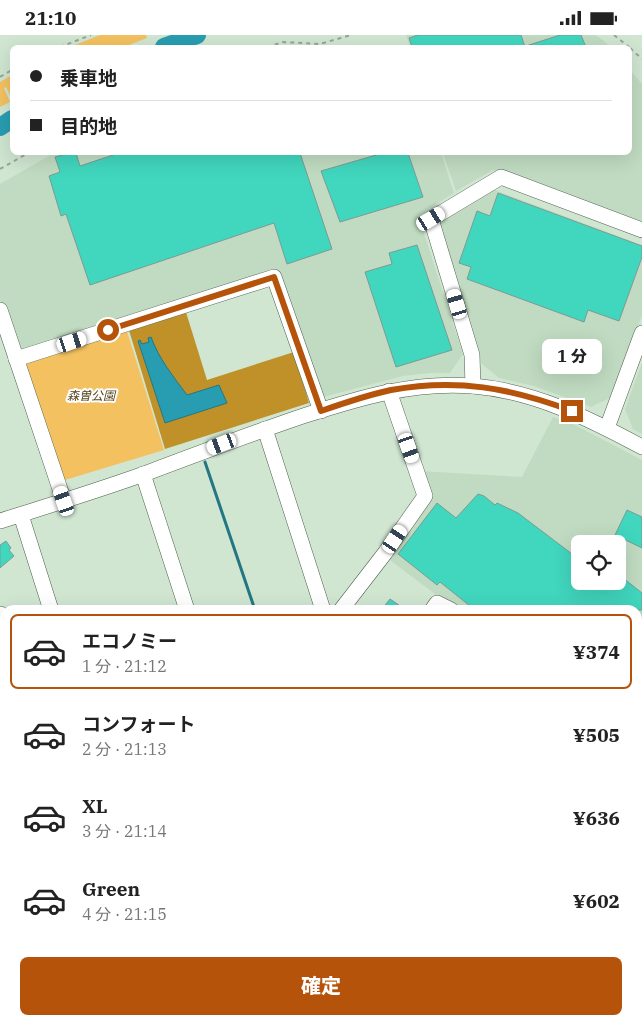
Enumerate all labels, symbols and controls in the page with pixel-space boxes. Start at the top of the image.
text: 21:10 [25,6,76,30]
text: 乗車地 [60,66,117,90]
text: 目的地 [60,114,117,138]
car [414,205,447,233]
car [445,287,468,321]
route start [97,319,119,341]
car [55,330,88,354]
callout: 1 分 [542,339,602,373]
text: 1 分 [557,346,587,366]
park label: 森曽公園 [67,388,117,403]
route end [561,400,583,422]
car [397,431,420,465]
car [205,432,238,456]
car [52,484,75,518]
car [380,522,409,556]
map controls [571,535,626,590]
button: locate [571,535,626,590]
icon: car [22,629,67,674]
text: エコノミー [82,629,177,653]
text: ¥374 [573,640,620,664]
text: 1 分 · 21:12 [82,656,167,676]
icon: car [22,712,67,757]
text: コンフォート [82,712,195,736]
text: ¥505 [573,723,620,747]
text: 2 分 · 21:13 [82,739,167,759]
text: XL [82,794,108,818]
icon: car [22,795,67,840]
text: ¥636 [573,806,620,830]
text: 3 分 · 21:14 [82,821,167,841]
text: Green [82,877,140,901]
icon: car [22,878,67,923]
text: ¥602 [573,889,620,913]
text: 4 分 · 21:15 [82,904,167,924]
button: 確定 [20,957,622,1015]

